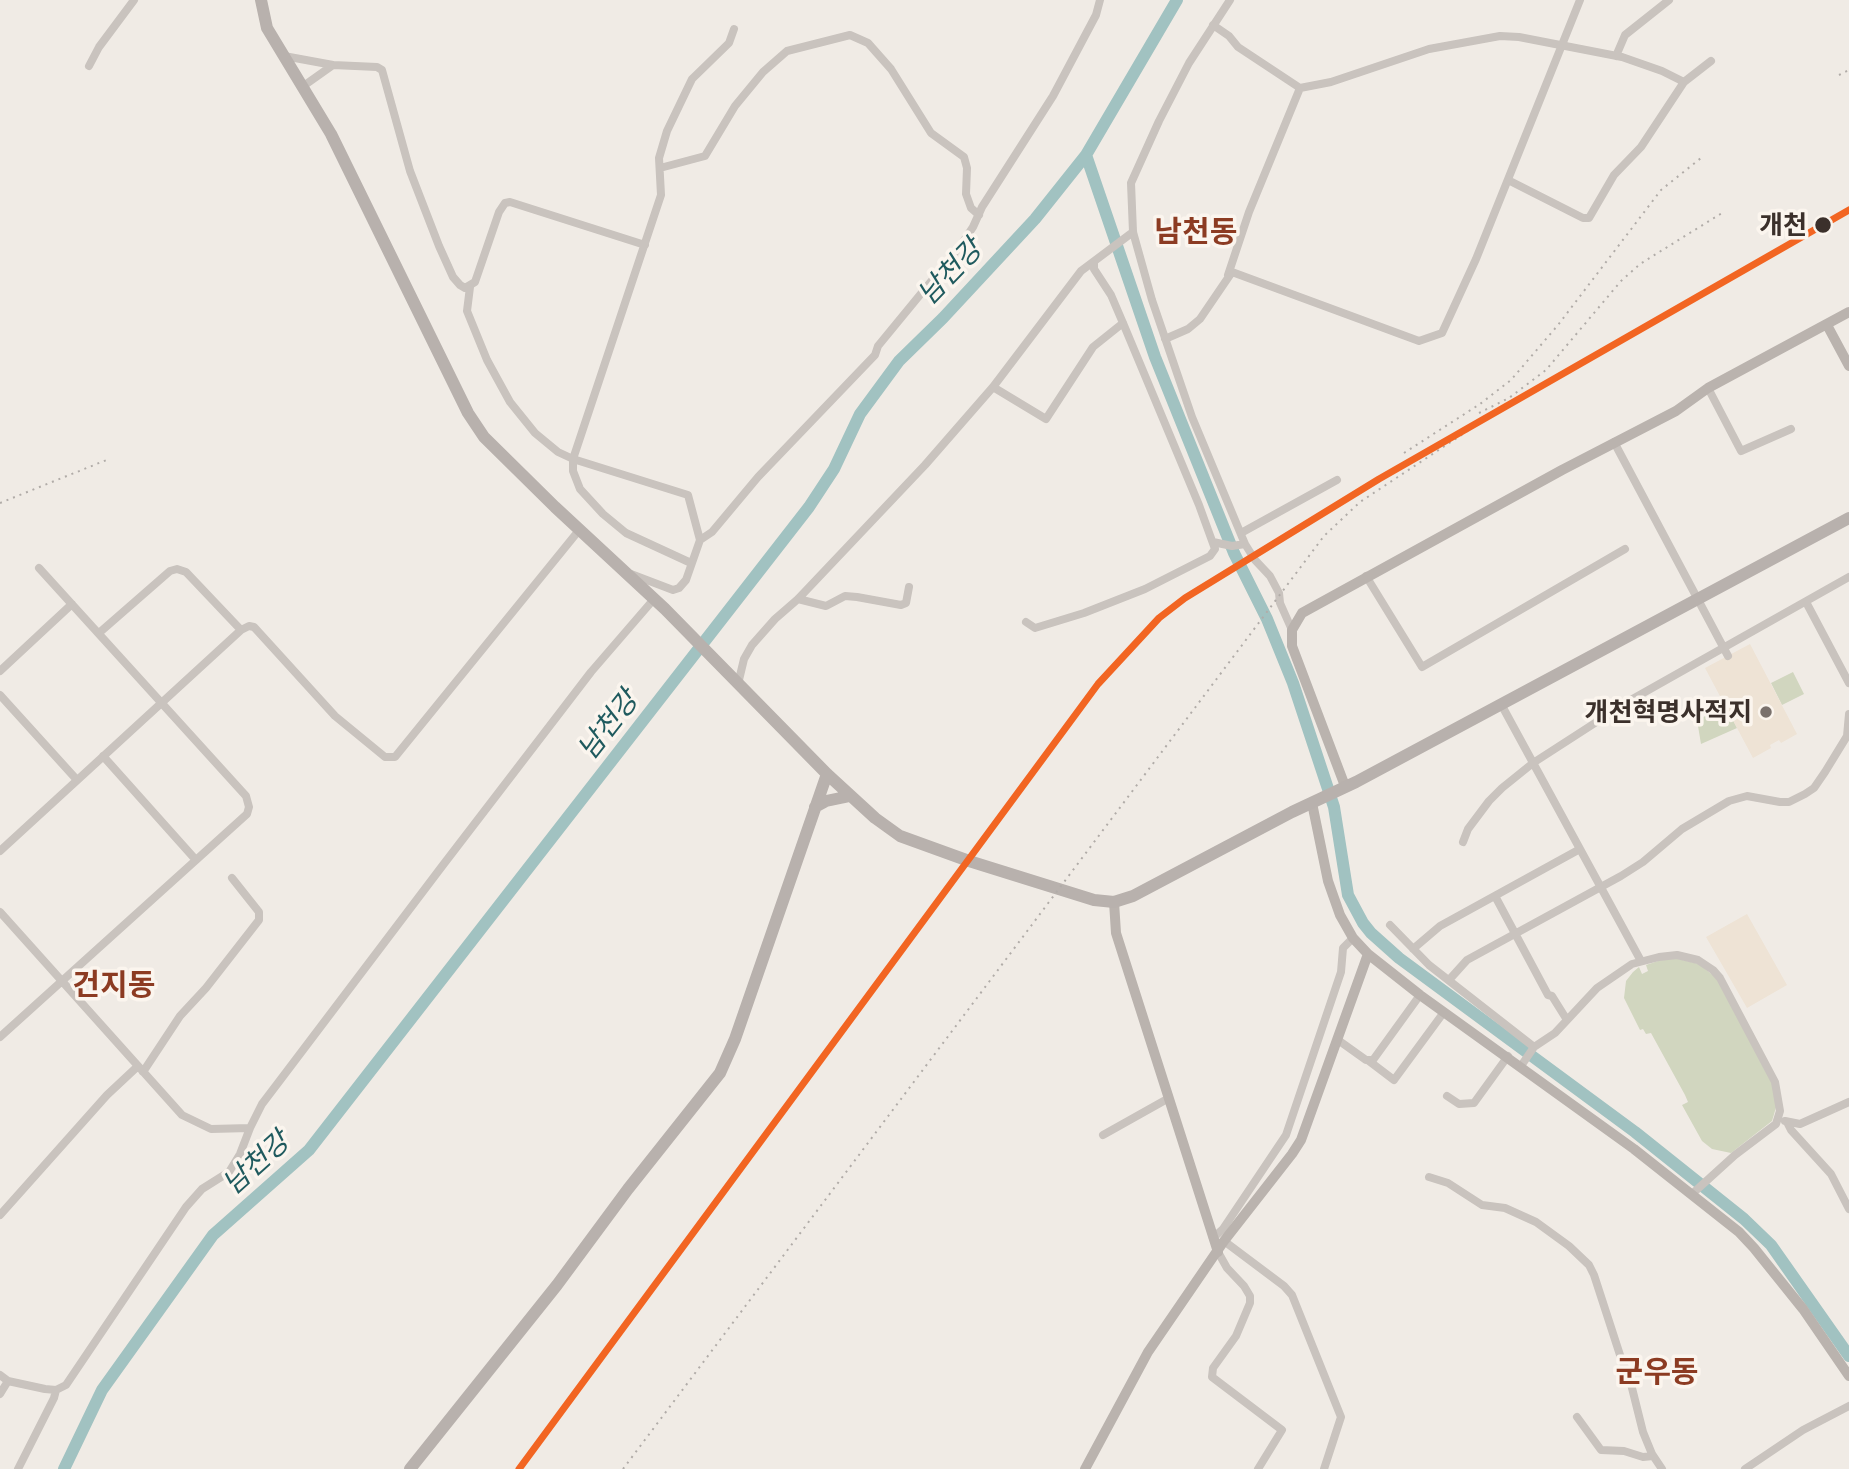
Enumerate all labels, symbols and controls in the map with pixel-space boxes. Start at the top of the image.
place label: 개천 [1759,209,1807,241]
district label: 남천동 [1155,214,1237,250]
marker: 개천 [1813,215,1833,235]
water label: 남천강 [911,233,989,311]
water label: 남천강 [571,684,645,766]
place label: 개천혁명사적지 [1585,696,1752,728]
marker: 개천혁명사적지 [1758,704,1774,720]
district label: 건지동 [73,967,155,1003]
water label: 남천강 [216,1125,296,1201]
district label: 군우동 [1616,1354,1698,1390]

